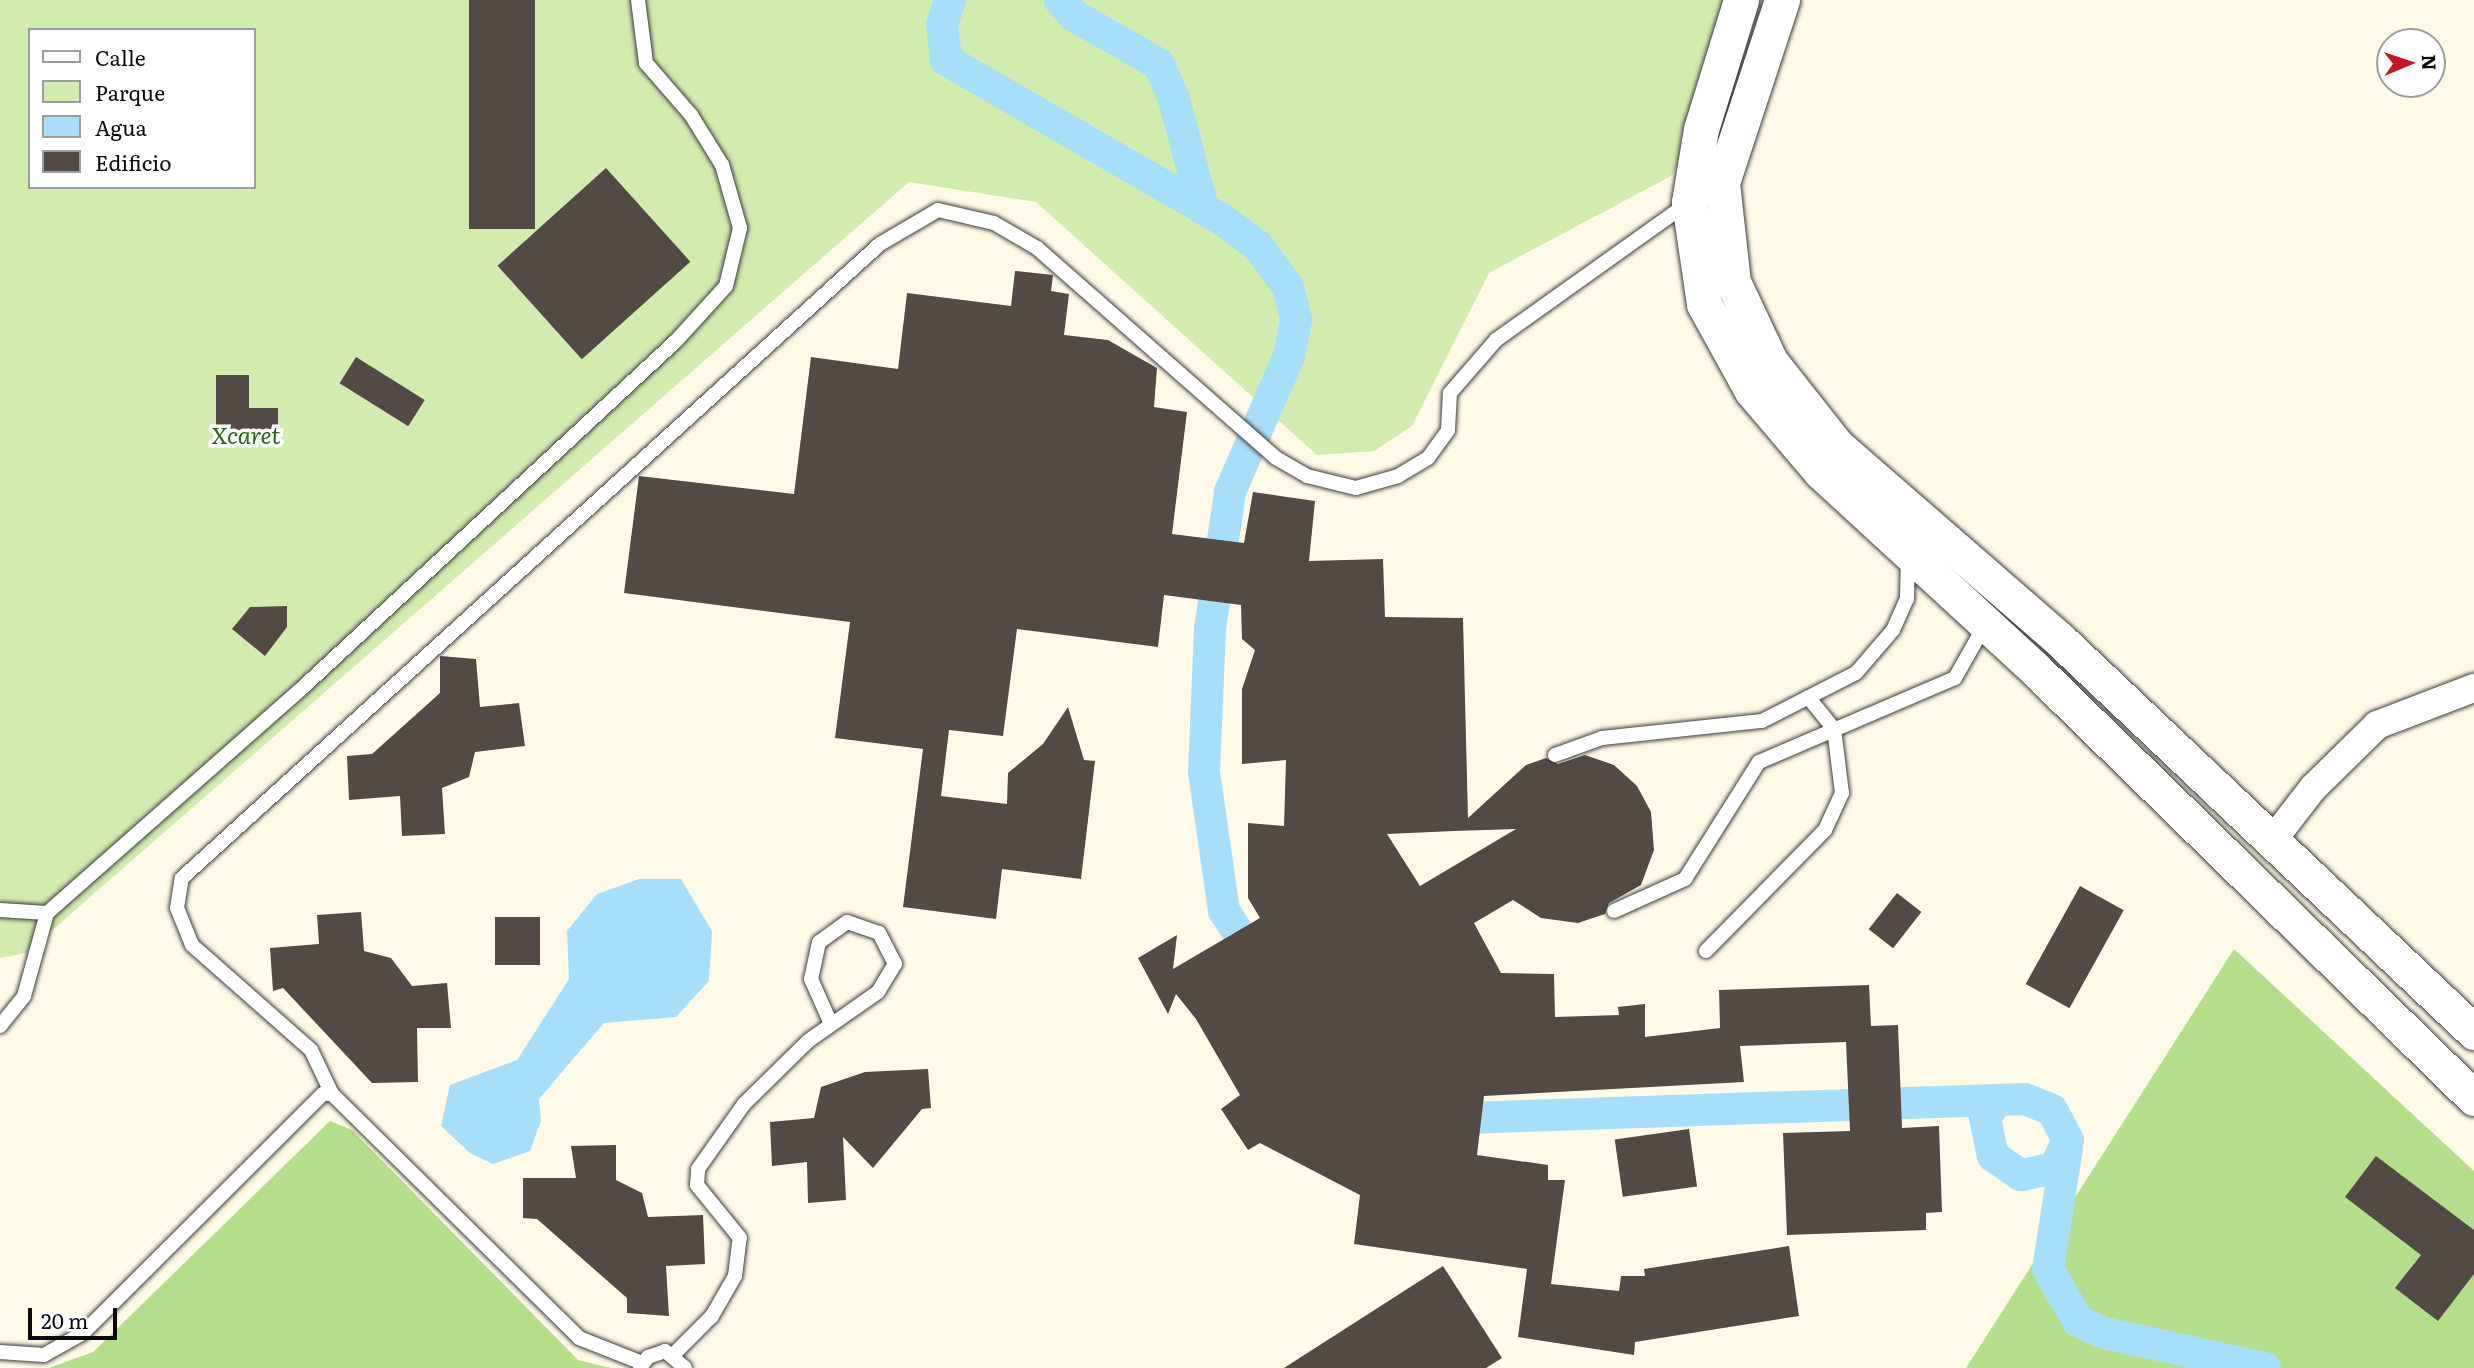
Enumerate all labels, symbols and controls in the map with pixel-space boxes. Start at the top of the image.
legend [28,28,256,189]
north arrow [2376,28,2446,98]
text: Calle [95,41,146,72]
text: N [2416,54,2444,71]
text: Parque [95,76,165,107]
text: Agua [95,111,147,142]
text: Edificio [95,146,171,177]
park label: Xcaret [212,420,280,448]
scale bar [32,1294,121,1338]
text: 20 m [41,1304,88,1335]

